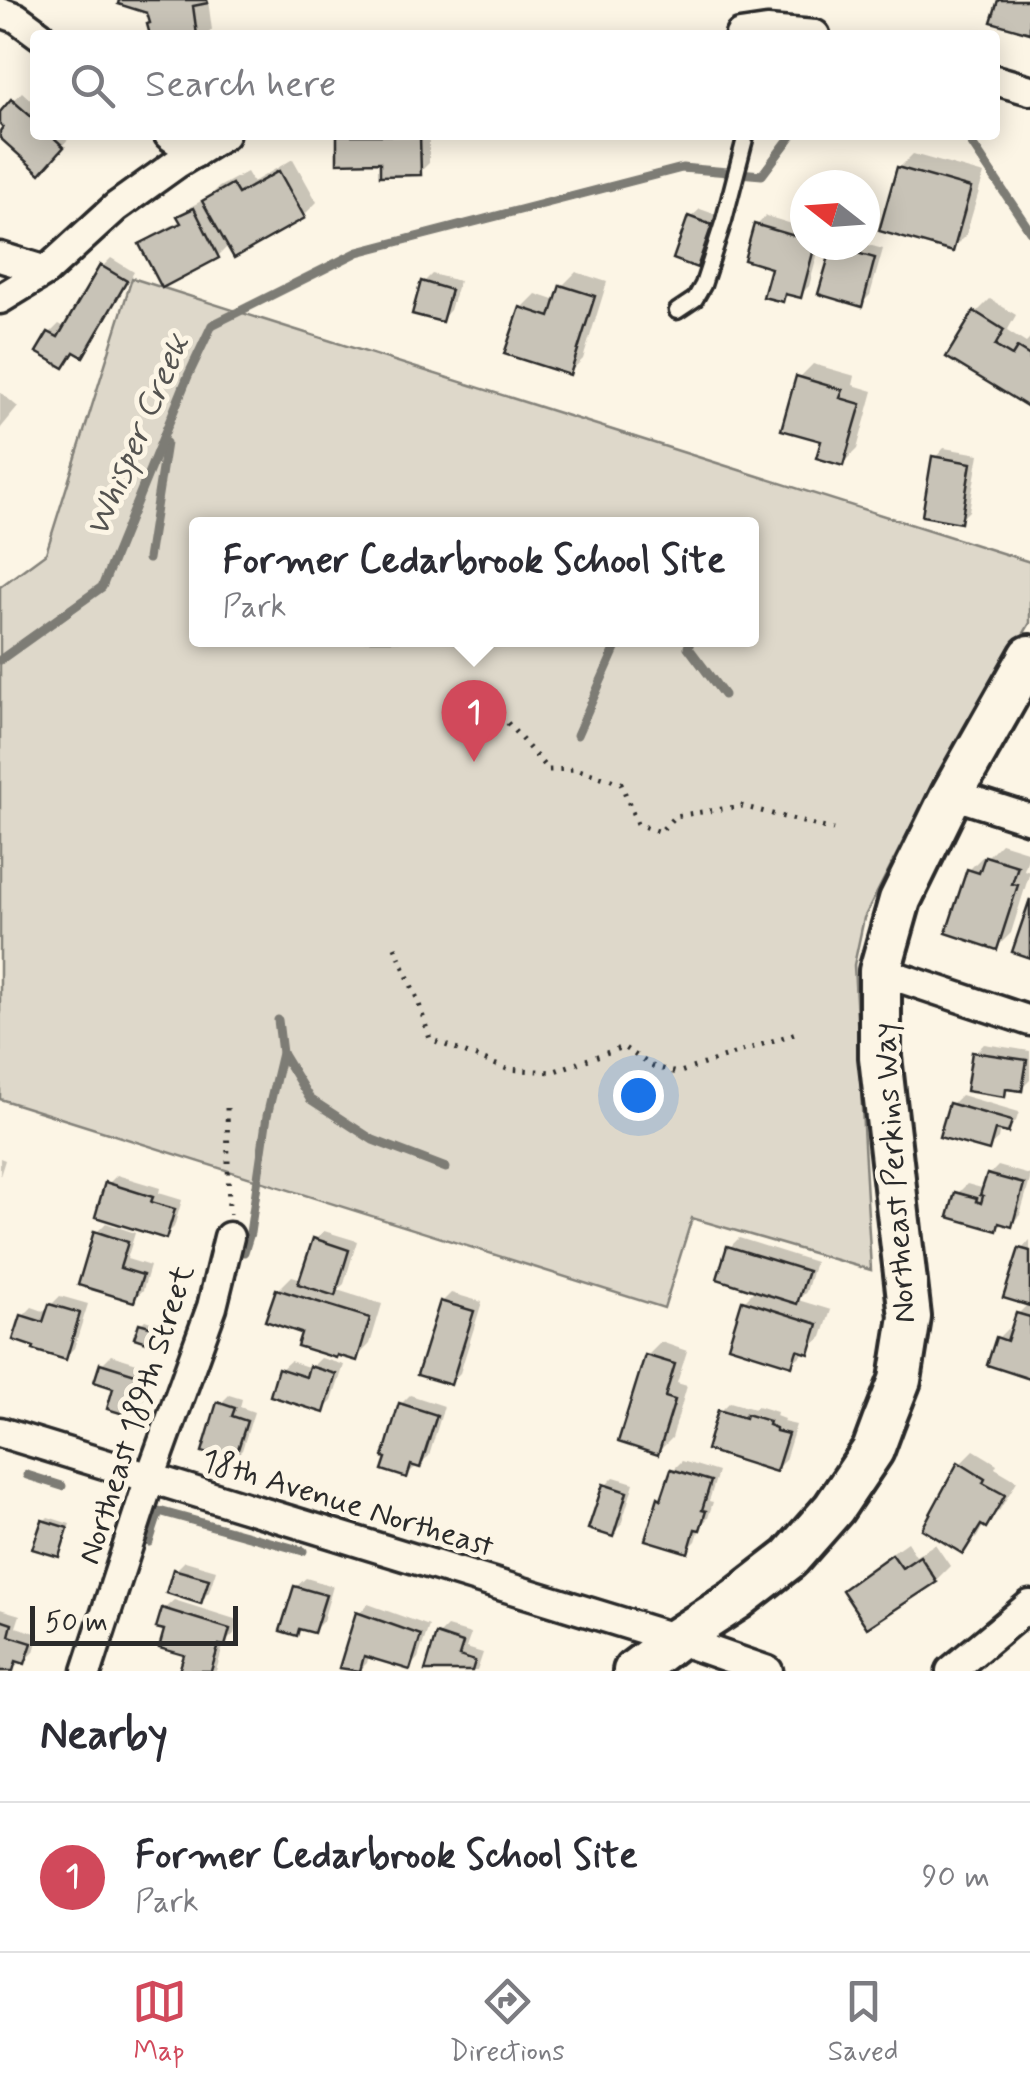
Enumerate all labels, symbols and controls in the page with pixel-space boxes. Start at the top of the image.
search box [30,30,1000,140]
icon: search [65,58,120,113]
text: Search here [145,61,336,110]
north arrow [790,170,880,260]
water label: Whisper Creek [75,326,202,544]
popup [189,517,759,647]
text: Former Cedarbrook School Site [223,537,725,586]
text: Park [223,586,286,628]
pin: 1 [442,680,506,762]
street label: Northeast Perkins Way [864,1021,926,1325]
your location [613,1070,664,1121]
street label: Northeast 189th Street [69,1259,205,1570]
street label: 18th Avenue Northeast [196,1439,499,1568]
scale bar [30,1601,238,1646]
text: 50 m [45,1605,108,1642]
text: Nearby [40,1709,168,1764]
text: Former Cedarbrook School Site [135,1832,638,1881]
text: 1 [65,1856,80,1898]
text: 90 m [922,1856,990,1898]
text: Park [135,1881,199,1923]
tab: Map [132,1974,187,2071]
tab: Directions [450,1974,565,2071]
tab: Saved [828,1974,898,2071]

